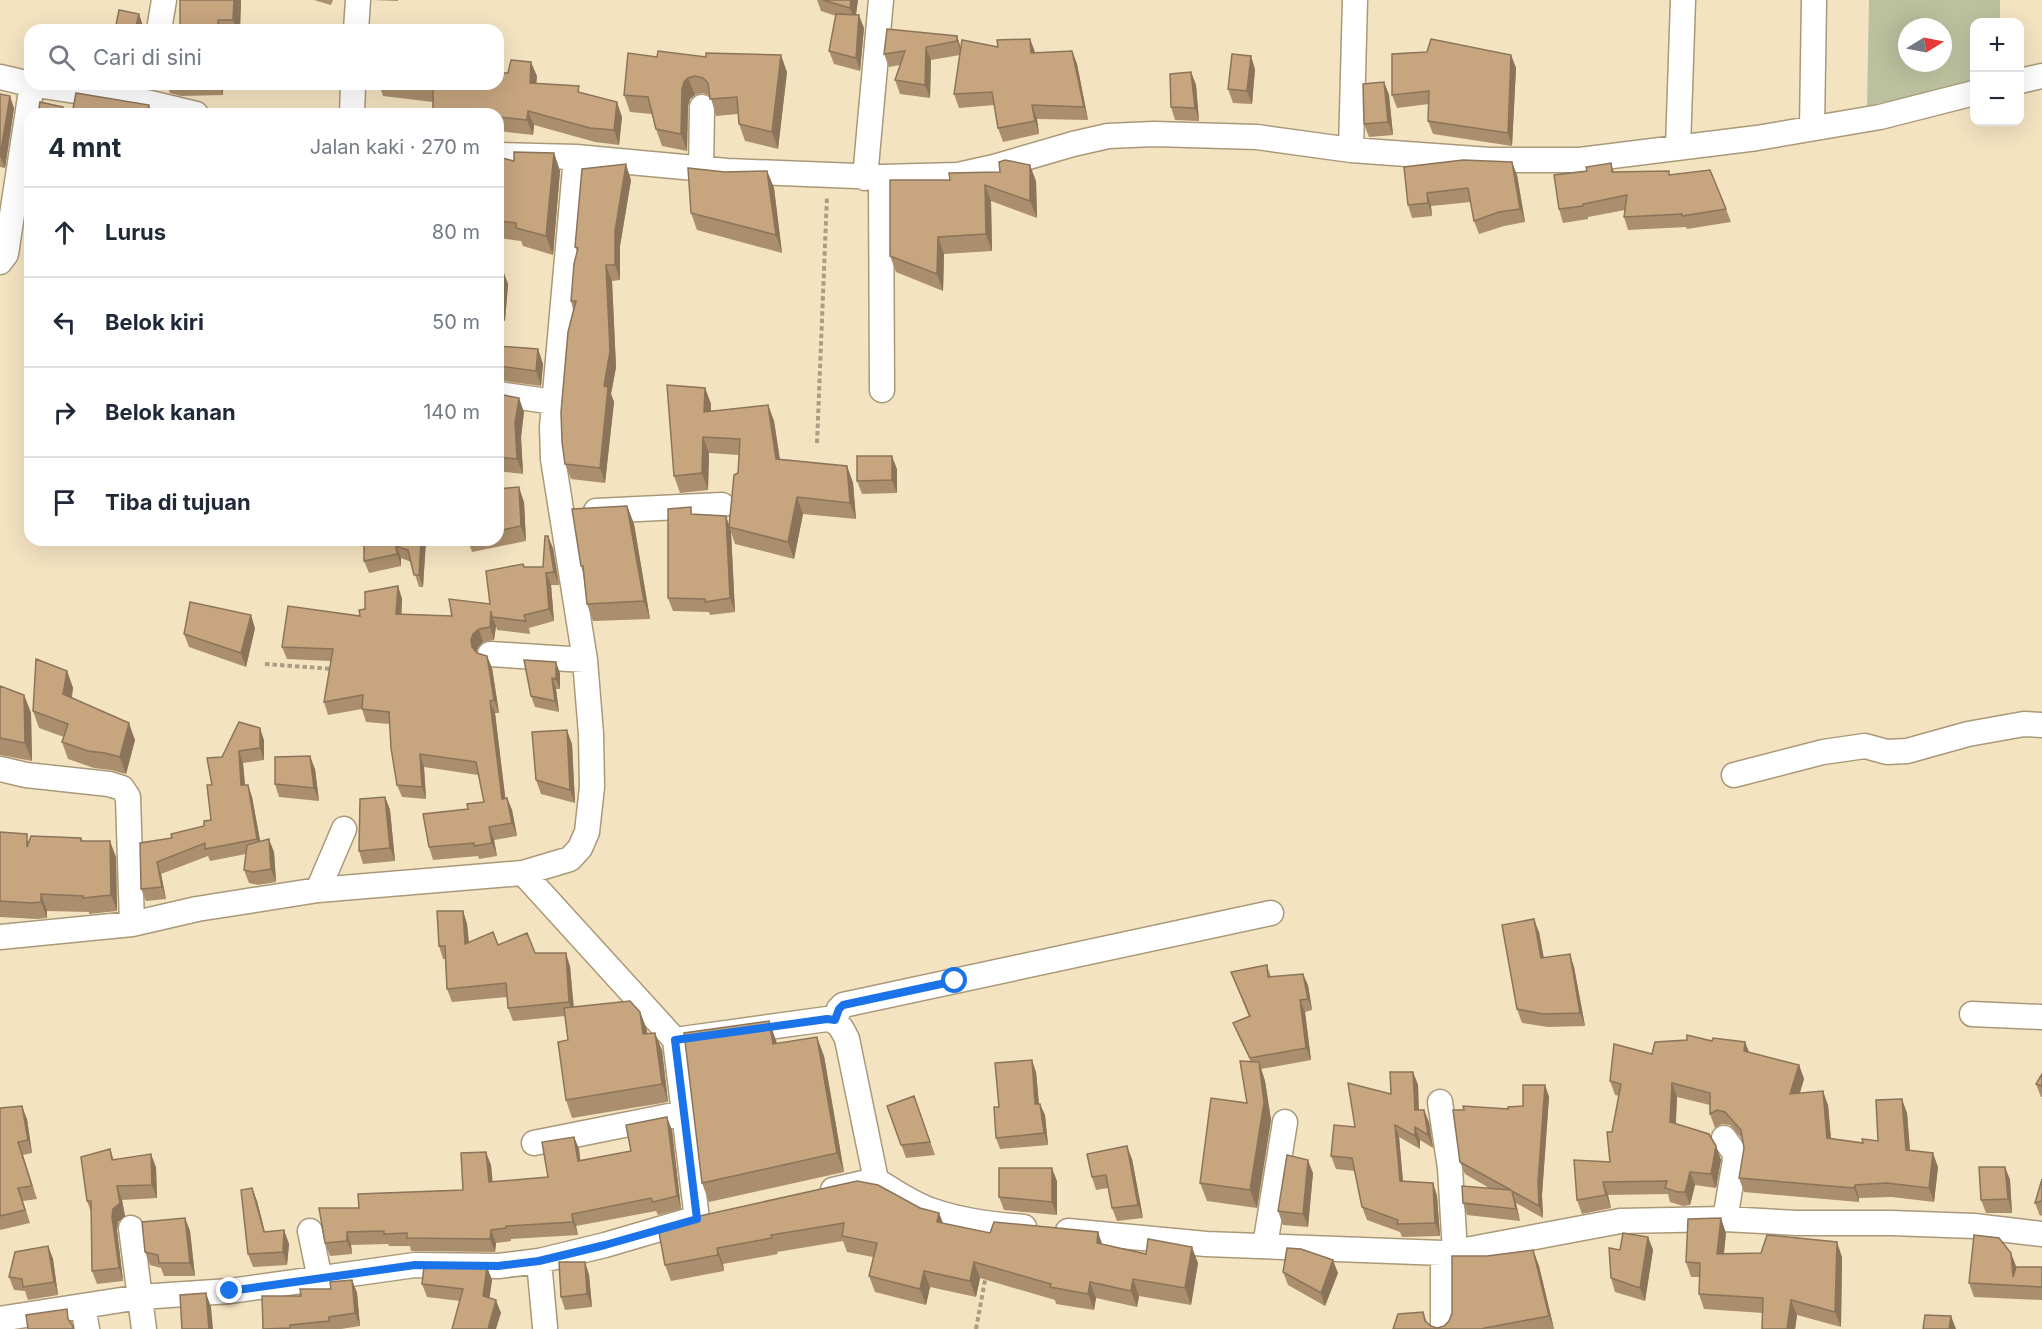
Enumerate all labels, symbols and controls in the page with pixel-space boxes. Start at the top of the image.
north arrow [1898,18,1952,72]
map controls [1970,18,2024,126]
button: + [1970,18,2024,72]
search box [24,24,504,90]
icon: search [45,41,78,74]
text: Cari di sini [93,44,202,70]
button: − [1970,72,2024,126]
text: 4 mnt [48,132,121,163]
text: Jalan kaki · 270 m [310,135,480,159]
icon: ahead [48,216,81,249]
text: Lurus [105,219,166,245]
text: 80 m [432,220,480,244]
icon: left [48,306,81,339]
text: Belok kiri [105,309,204,335]
text: 50 m [432,310,480,334]
icon: right [48,396,81,429]
text: Belok kanan [105,399,236,425]
text: 140 m [423,400,480,424]
icon: arrive [48,486,81,519]
text: Tiba di tujuan [105,489,251,515]
route start [941,967,967,993]
route end [216,1277,242,1303]

